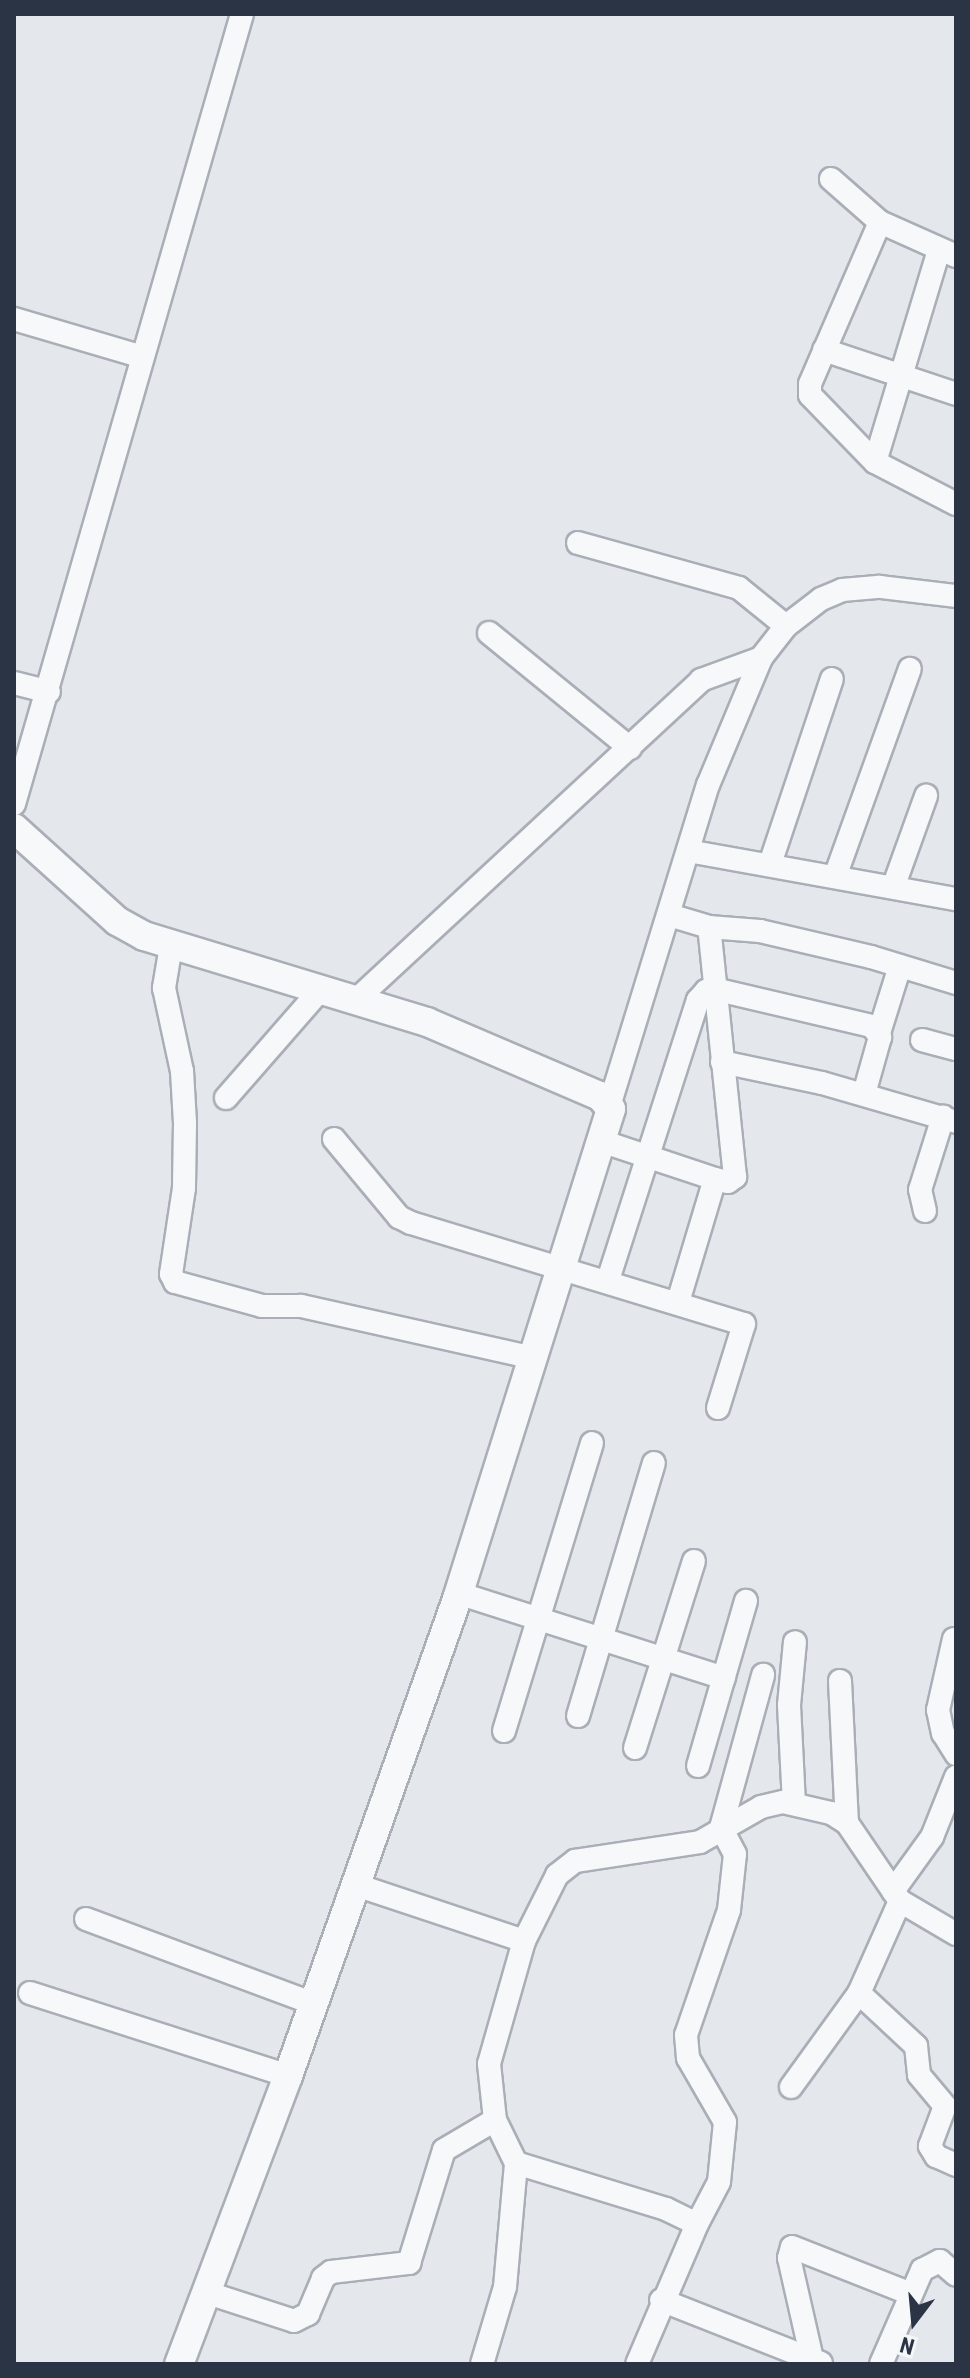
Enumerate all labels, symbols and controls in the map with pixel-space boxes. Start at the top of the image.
north arrow [874,2282,954,2362]
text: N [897,2332,917,2359]

